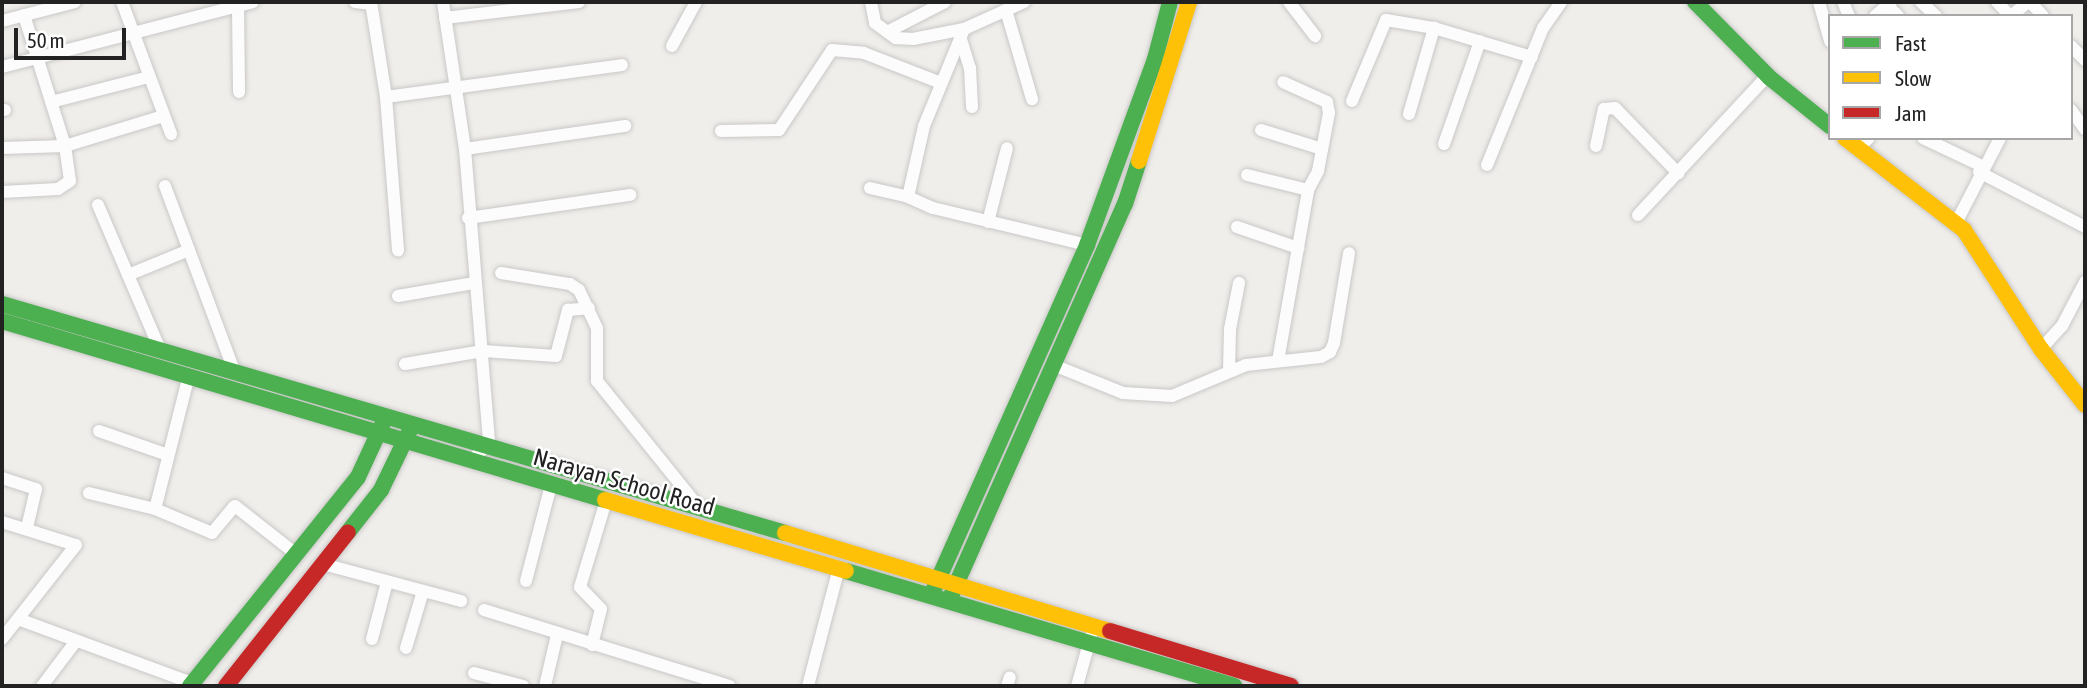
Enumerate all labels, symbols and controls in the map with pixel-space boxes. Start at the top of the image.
scale bar [18,14,130,58]
legend [1828,14,2073,140]
text: 50 m [27,28,65,52]
text: Fast [1895,31,1926,55]
text: Slow [1895,66,1931,90]
text: Jam [1895,101,1927,125]
street label: Narayan School Road [530,442,718,522]

